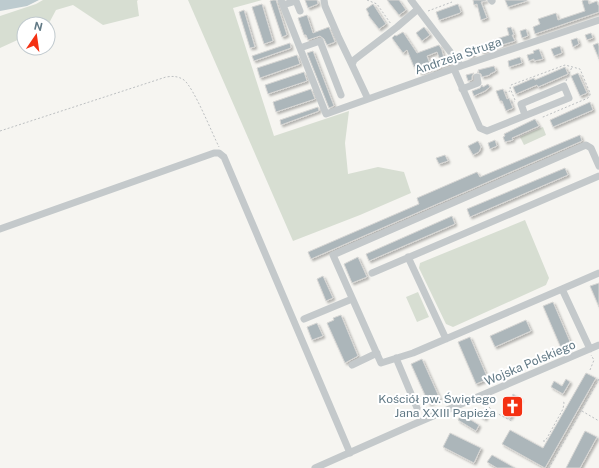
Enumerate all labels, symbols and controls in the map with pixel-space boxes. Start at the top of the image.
north arrow [16,16,56,56]
text: N [33,19,44,33]
street label: Andrzeja Struga [413,35,503,77]
street label: Wojska Polskiego [482,337,578,388]
place label: Kościół pw. Świętego Jana XXIII Papieża [378,392,496,420]
church icon: Kościół pw. Świętego Jana XXIII Papieża [499,393,525,419]

